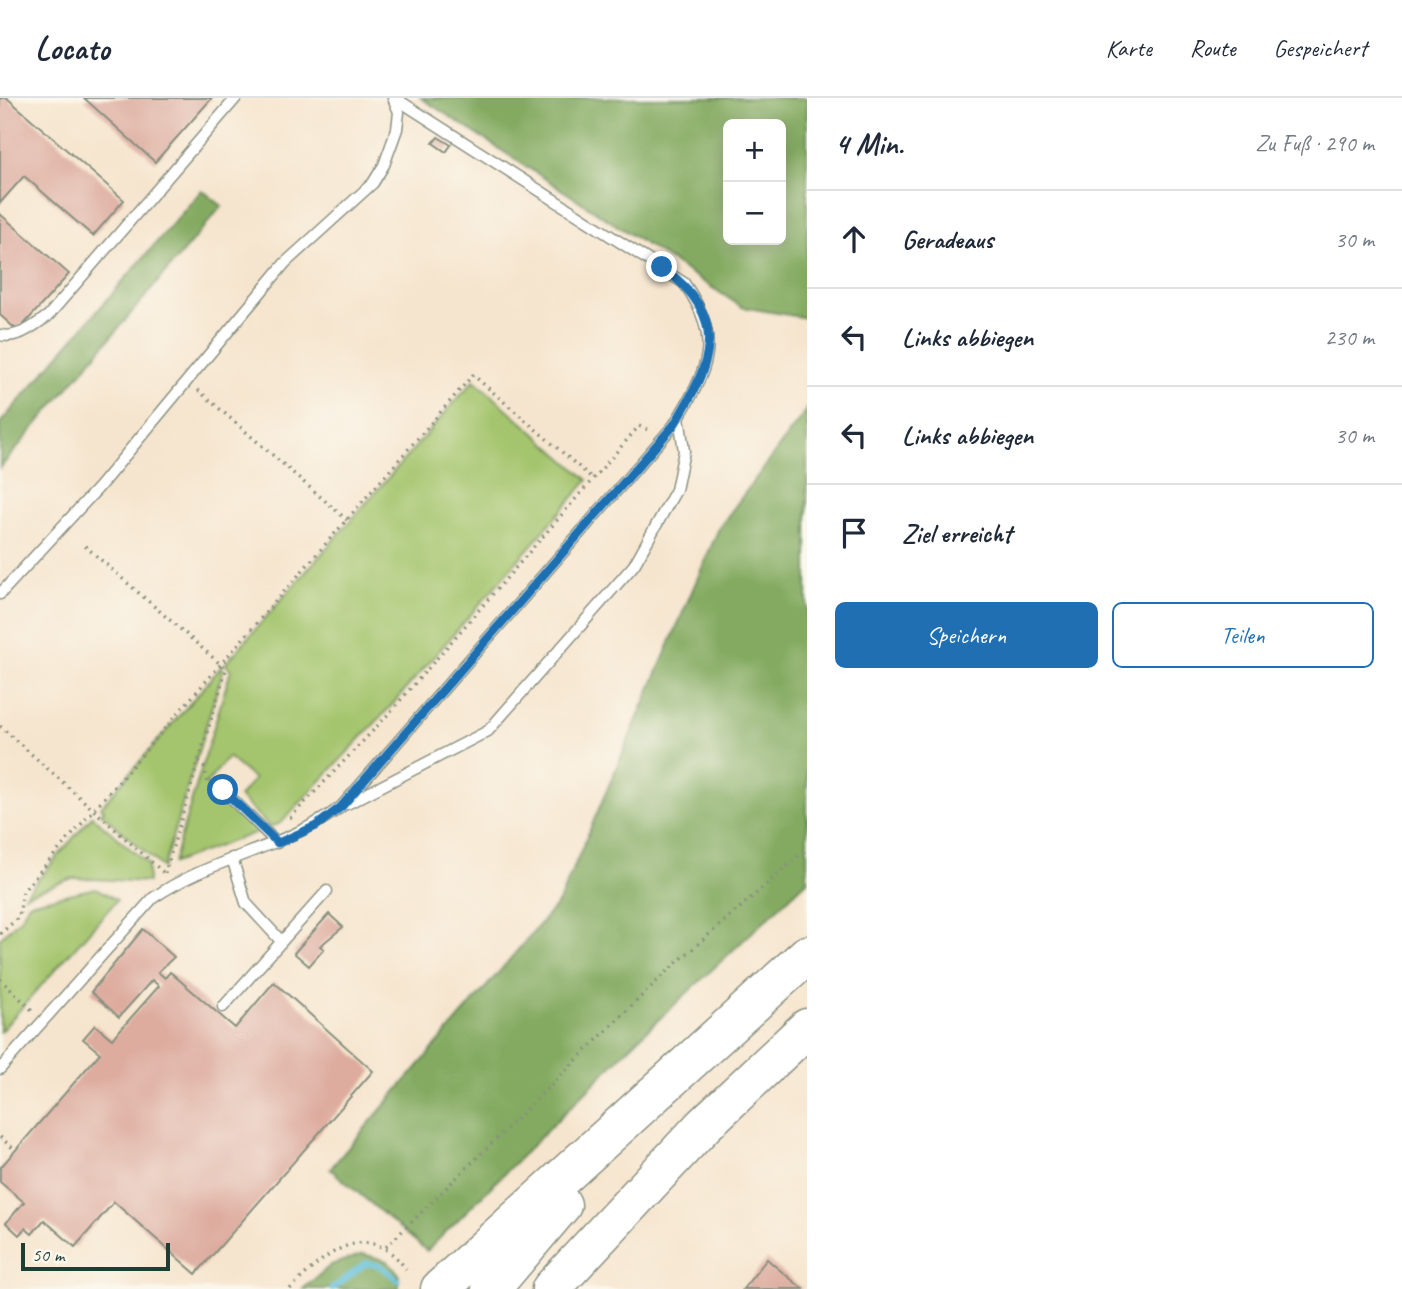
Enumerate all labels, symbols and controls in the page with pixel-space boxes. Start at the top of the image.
text: Locato [35,27,109,69]
text: Karte [1106,33,1152,63]
text: Route [1190,33,1235,63]
text: Gespeichert [1273,33,1367,63]
map controls [723,119,786,245]
button: + [723,119,786,182]
text: 4 Min. [835,125,904,163]
text: Zu Fuß · 290 m [1255,129,1374,158]
button: − [723,182,786,245]
icon: ahead [835,220,873,258]
text: Geradeaus [902,223,993,256]
text: 30 m [1335,225,1374,254]
route end [646,251,677,282]
icon: left [835,318,873,356]
text: Links abbiegen [902,321,1033,354]
text: 230 m [1325,323,1374,352]
icon: left [835,416,873,454]
text: Links abbiegen [902,419,1033,452]
text: 30 m [1335,421,1374,450]
icon: arrive [835,514,873,552]
text: Ziel erreicht [902,517,1012,550]
button: Speichern [835,602,1098,668]
button: Teilen [1112,602,1374,668]
route start [207,774,238,805]
scale bar [21,1240,170,1272]
text: 50 m [32,1243,64,1267]

